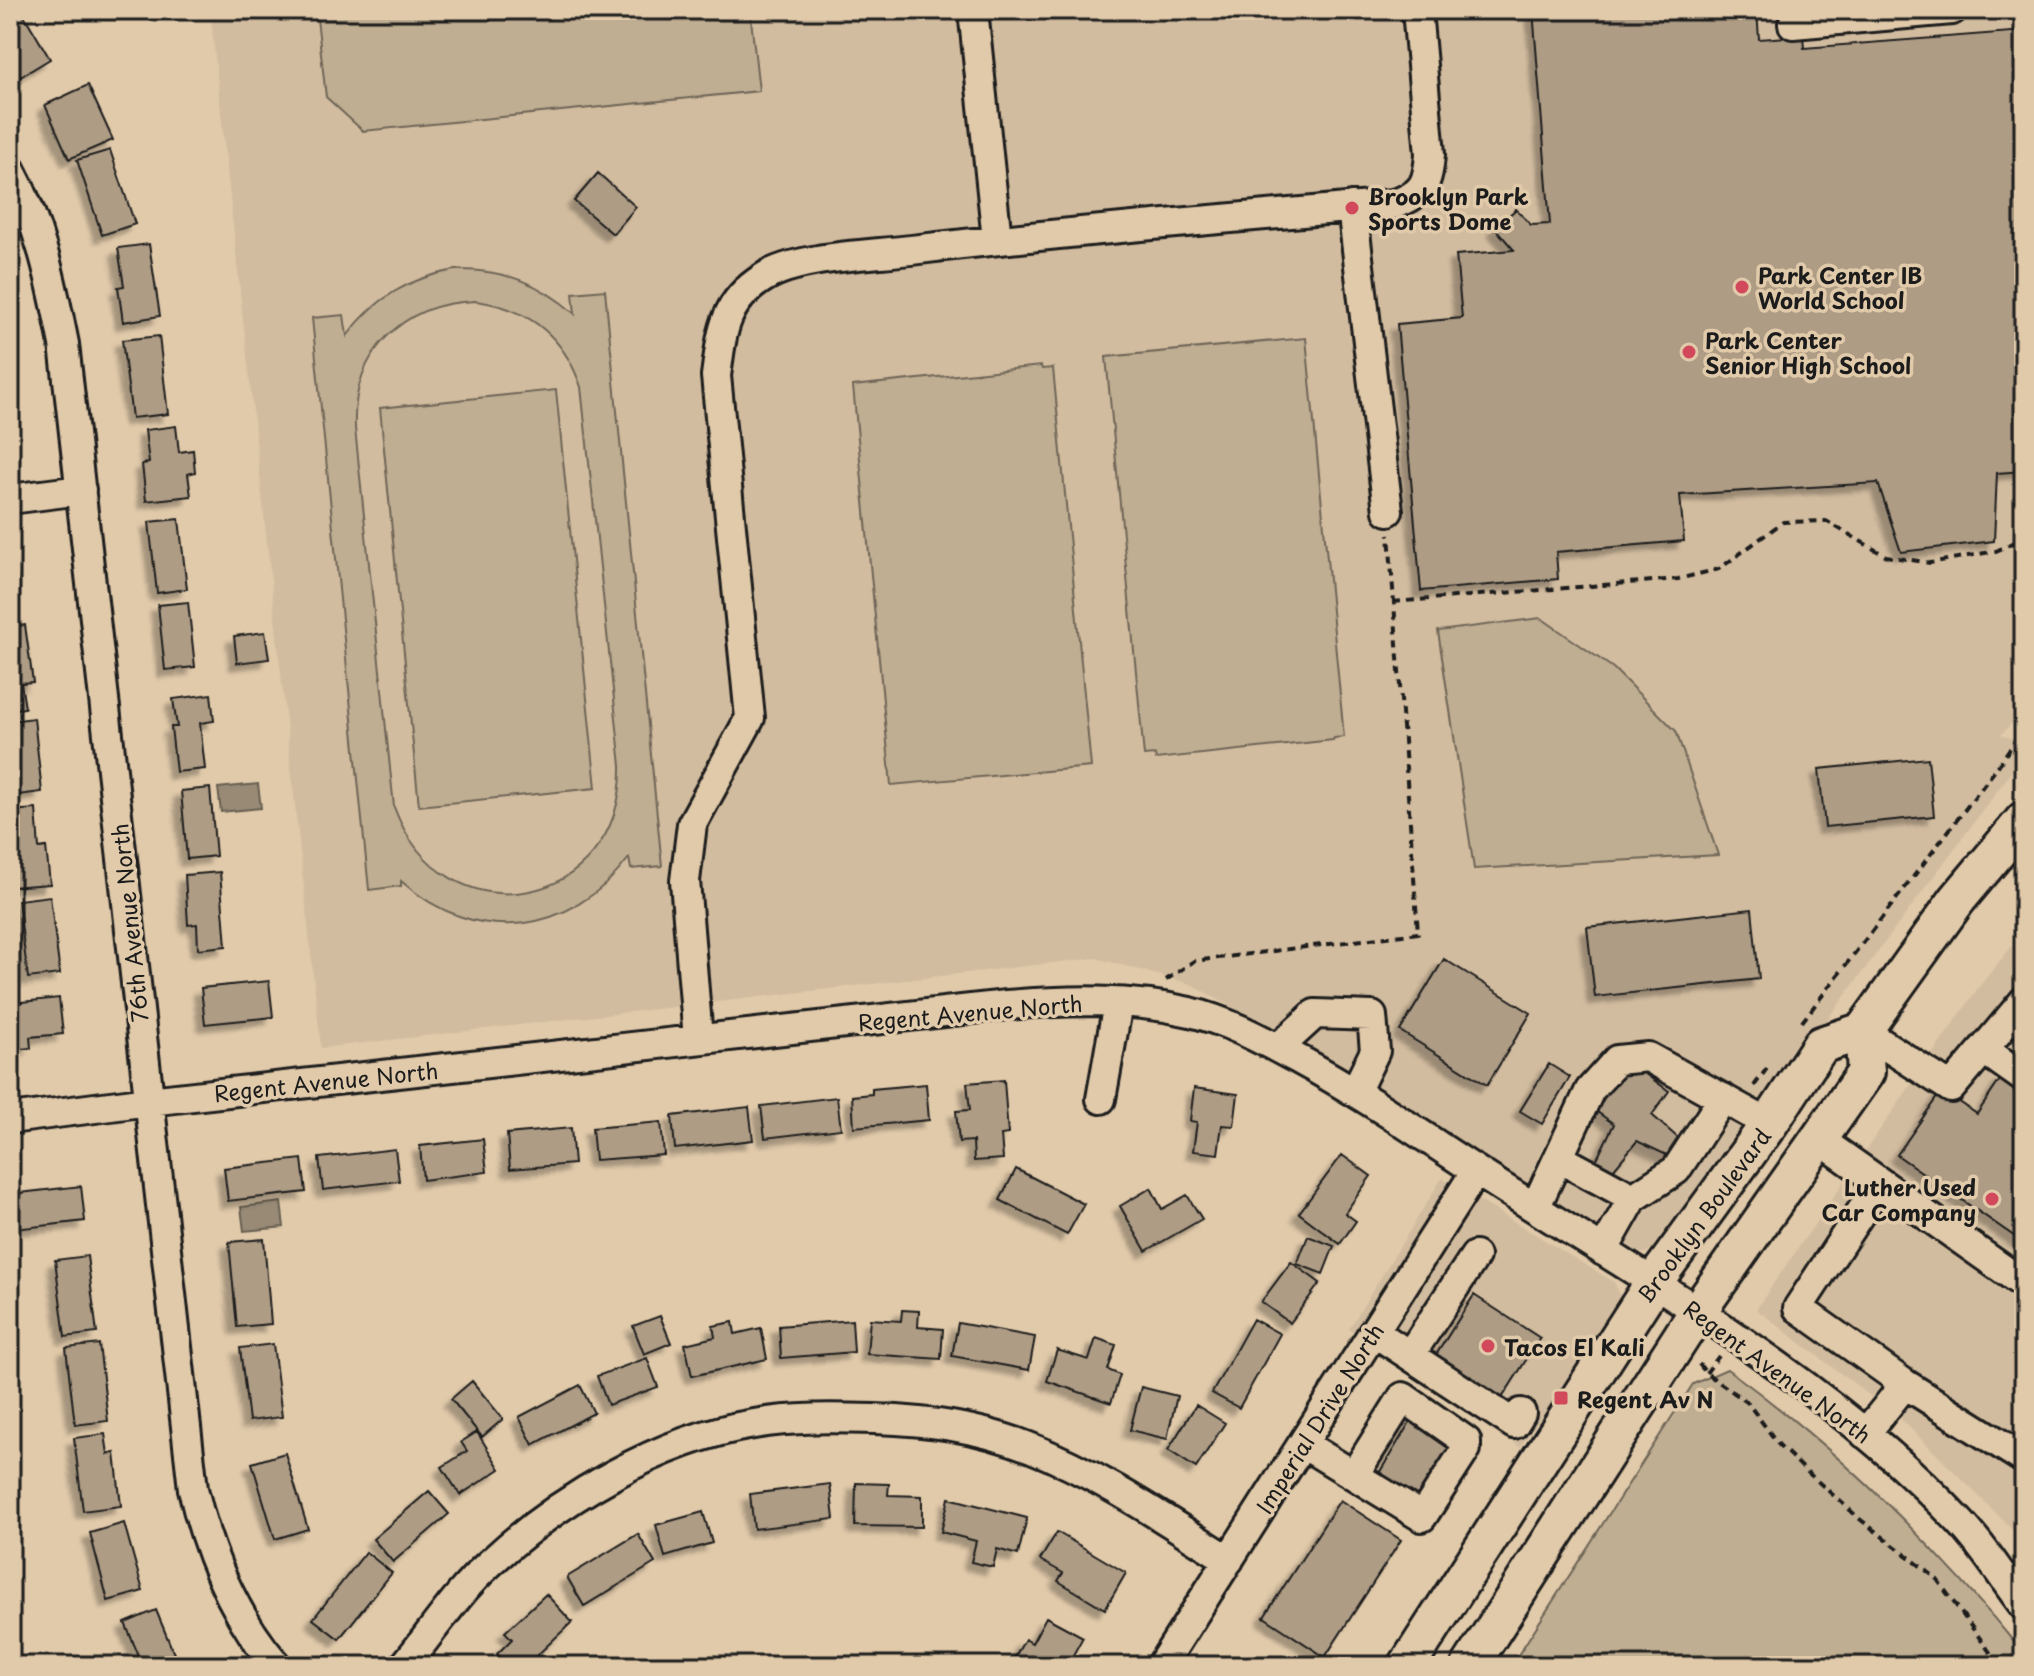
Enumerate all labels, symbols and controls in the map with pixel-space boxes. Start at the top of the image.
place label: Brooklyn Park Sports Dome [1368,179,1529,237]
marker: Brooklyn Park Sports Dome [1343,199,1361,217]
place label: Park Center IB World School [1758,258,1922,316]
marker: Park Center IB World School [1733,278,1751,296]
place label: Park Center Senior High School [1705,323,1911,381]
marker: Park Center Senior High School [1680,343,1698,361]
street label: 76th Avenue North [102,822,156,1024]
street label: Regent Avenue North [856,986,1084,1038]
street label: Regent Avenue North [212,1053,440,1109]
street label: Brooklyn Boulevard [1628,1121,1778,1309]
place label: Luther Used Car Company [1822,1170,1976,1228]
marker: Luther Used Car Company [1983,1190,2001,1208]
street label: Regent Avenue North [1677,1292,1879,1450]
street label: Imperial Drive North [1247,1316,1391,1520]
place label: Tacos El Kali [1504,1330,1644,1363]
marker: Tacos El Kali [1479,1337,1497,1355]
place label: Regent Av N [1577,1382,1713,1415]
marker: Regent Av N [1552,1389,1570,1407]

